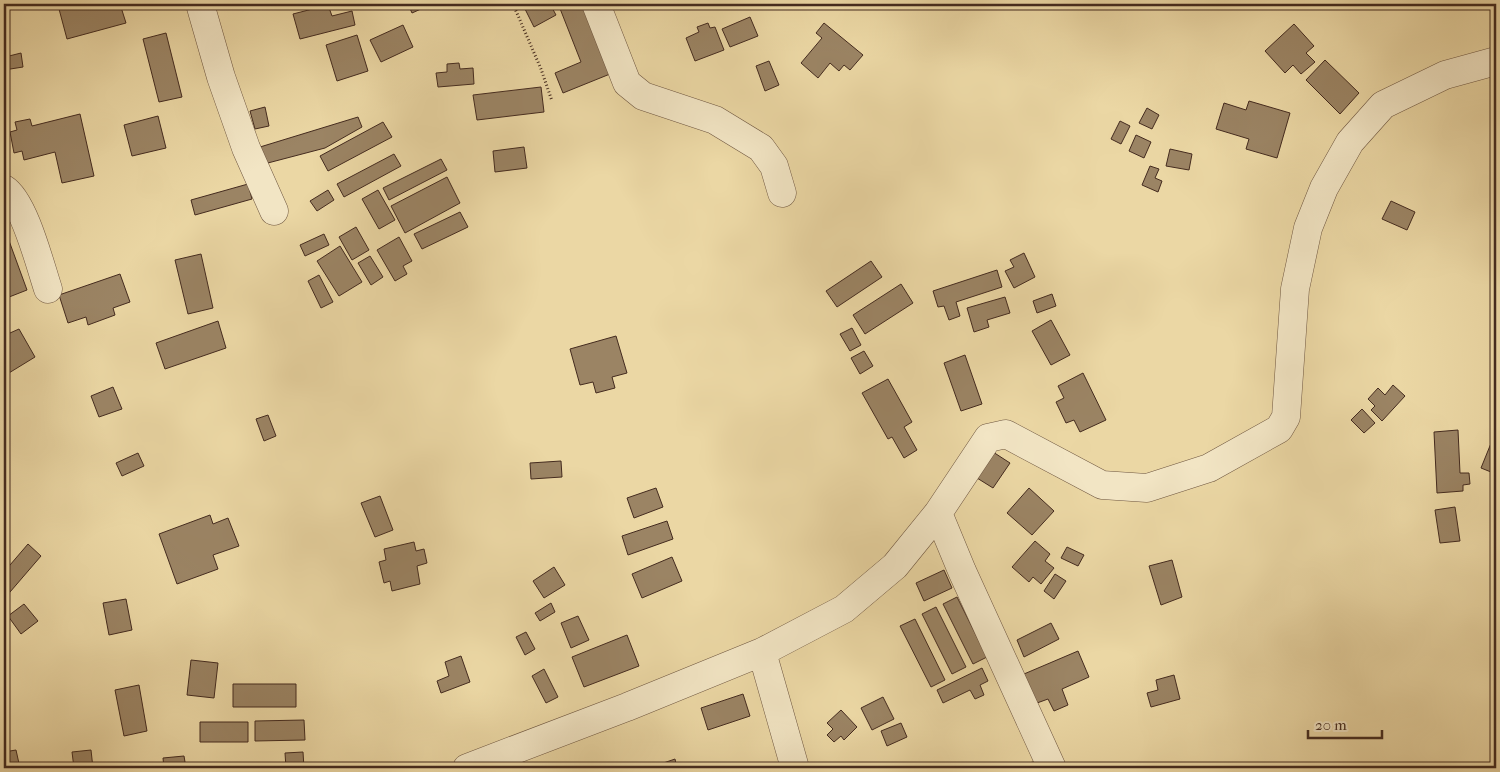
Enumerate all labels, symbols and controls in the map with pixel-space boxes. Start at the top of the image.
scale bar [1308,707,1381,739]
text: 20 m [1315,716,1347,734]

